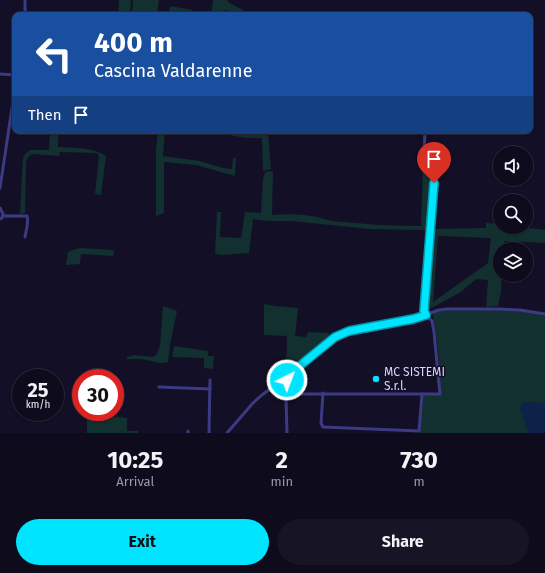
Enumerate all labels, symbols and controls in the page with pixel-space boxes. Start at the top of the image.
text: 400 m [94,26,173,59]
icon: left [28,28,80,80]
text: Cascina Valdarenne [94,60,252,82]
icon: arrive [70,104,92,126]
text: Then [28,106,62,124]
pin [417,142,451,183]
map controls [493,146,533,282]
button: sound [493,146,533,186]
icon: arrive [423,148,445,170]
button: search [493,194,533,234]
button: layers [493,242,533,282]
position arrow [266,359,308,401]
place label: MC SISTEMI S.r.l. [384,365,445,393]
speed limit sign: 30 [72,369,124,421]
marker: MC SISTEMI S.r.l. [371,374,381,384]
text: 25 [27,378,49,402]
text: km/h [26,399,50,411]
text: 10:25 [107,446,163,474]
text: 2 [276,446,288,474]
text: 730 [400,446,438,474]
text: Arrival [116,474,154,489]
text: min [271,474,293,489]
text: m [413,474,425,489]
button: Exit [16,519,269,565]
button: Share [277,519,529,565]

